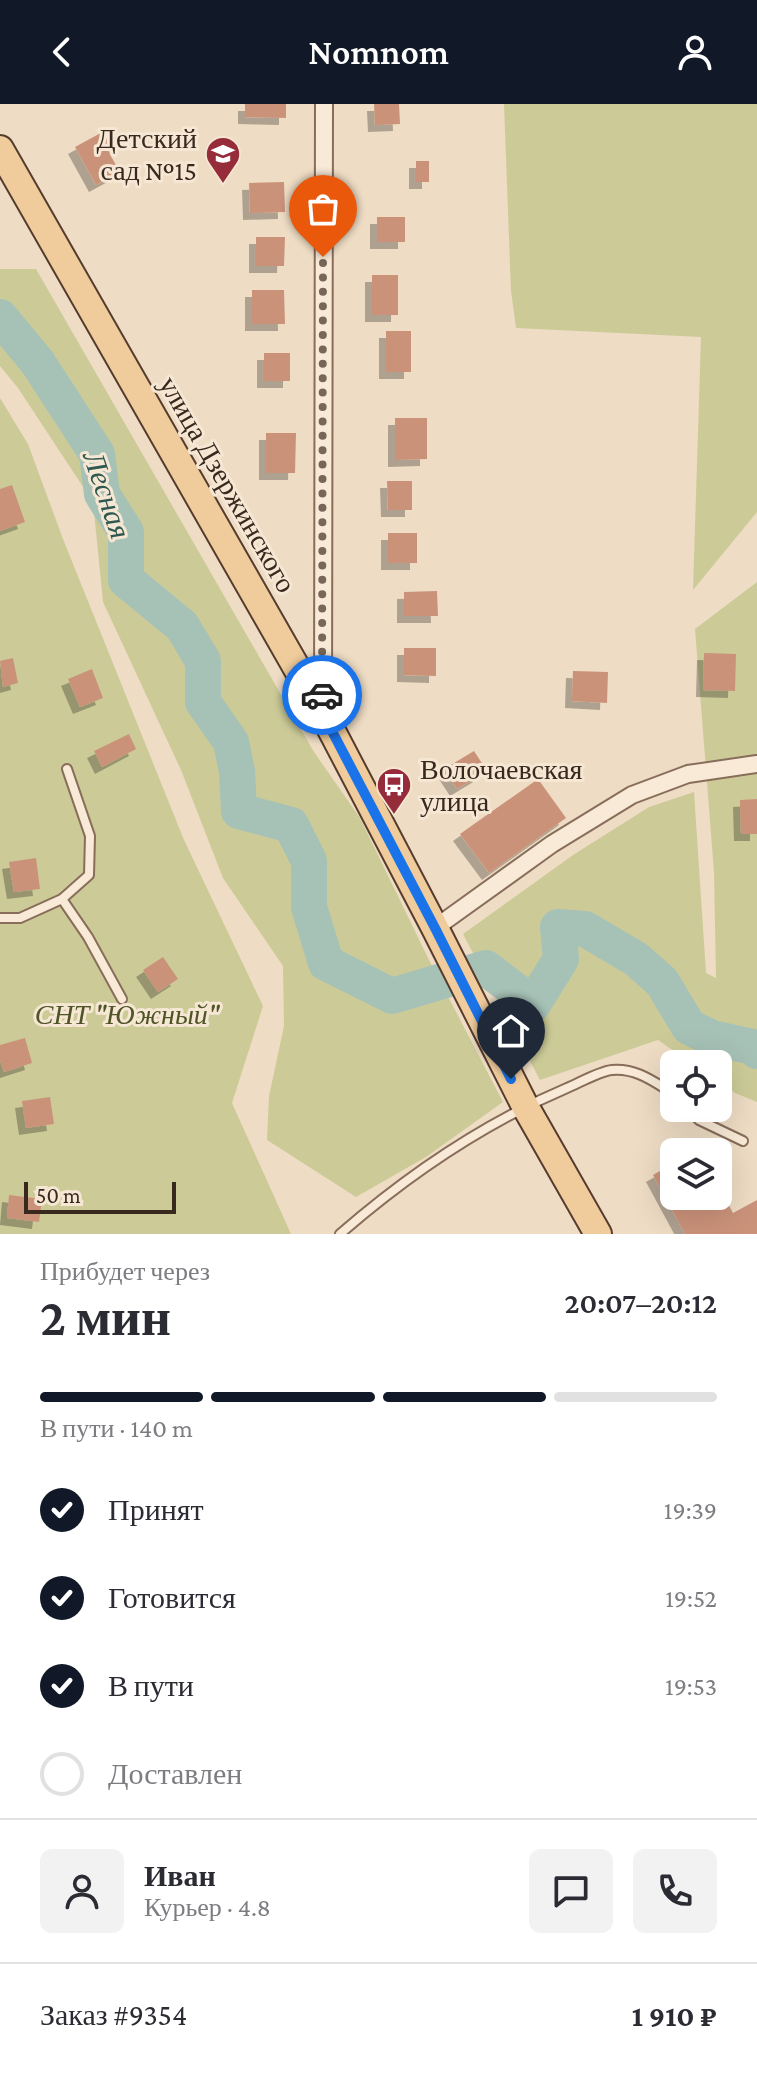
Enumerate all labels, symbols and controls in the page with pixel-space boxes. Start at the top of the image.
icon: back [40,30,84,74]
icon: person [673,30,717,74]
text: Nomnom [308,32,449,72]
place label: Детский сад №15 [97,123,197,186]
school or university icon: Детский сад №15 [204,135,242,185]
pin [289,175,357,257]
icon: bag [301,187,345,231]
street label: улица Дзержинского [153,371,302,598]
water label: Лесная [77,446,138,543]
courier [282,655,362,735]
icon: car [300,673,344,717]
place label: Волочаевская улица [420,754,583,817]
bus stop icon: Волочаевская улица [375,766,413,816]
pin [477,997,545,1079]
park label: СНТ "Южный" [35,999,221,1030]
icon: home [489,1009,533,1053]
map controls [660,1050,732,1210]
button: locate [660,1050,732,1122]
button: layers [660,1138,732,1210]
scale bar [24,1178,176,1214]
text: 50 m [36,1183,81,1208]
text: Прибудет через [40,1257,210,1286]
text: 20:07–20:12 [565,1286,717,1319]
text: 2 мин [40,1288,171,1346]
text: В пути · 140 m [40,1414,193,1443]
icon: check [40,1488,84,1532]
text: Принят [108,1493,204,1526]
text: 19:39 [664,1496,717,1525]
icon: check [40,1576,84,1620]
text: Готовится [108,1581,236,1614]
text: 19:52 [665,1584,717,1613]
icon: check [40,1664,84,1708]
text: В пути [108,1669,194,1702]
text: 19:53 [665,1672,717,1701]
text: Доставлен [108,1757,242,1790]
button: person [40,1849,124,1933]
button: chat [529,1849,613,1933]
button: phone [633,1849,717,1933]
text: Иван [144,1859,216,1892]
text: Курьер · 4.8 [144,1893,271,1922]
text: Заказ #9354 [40,1998,187,2031]
text: 1 910 ₽ [632,1999,717,2032]

